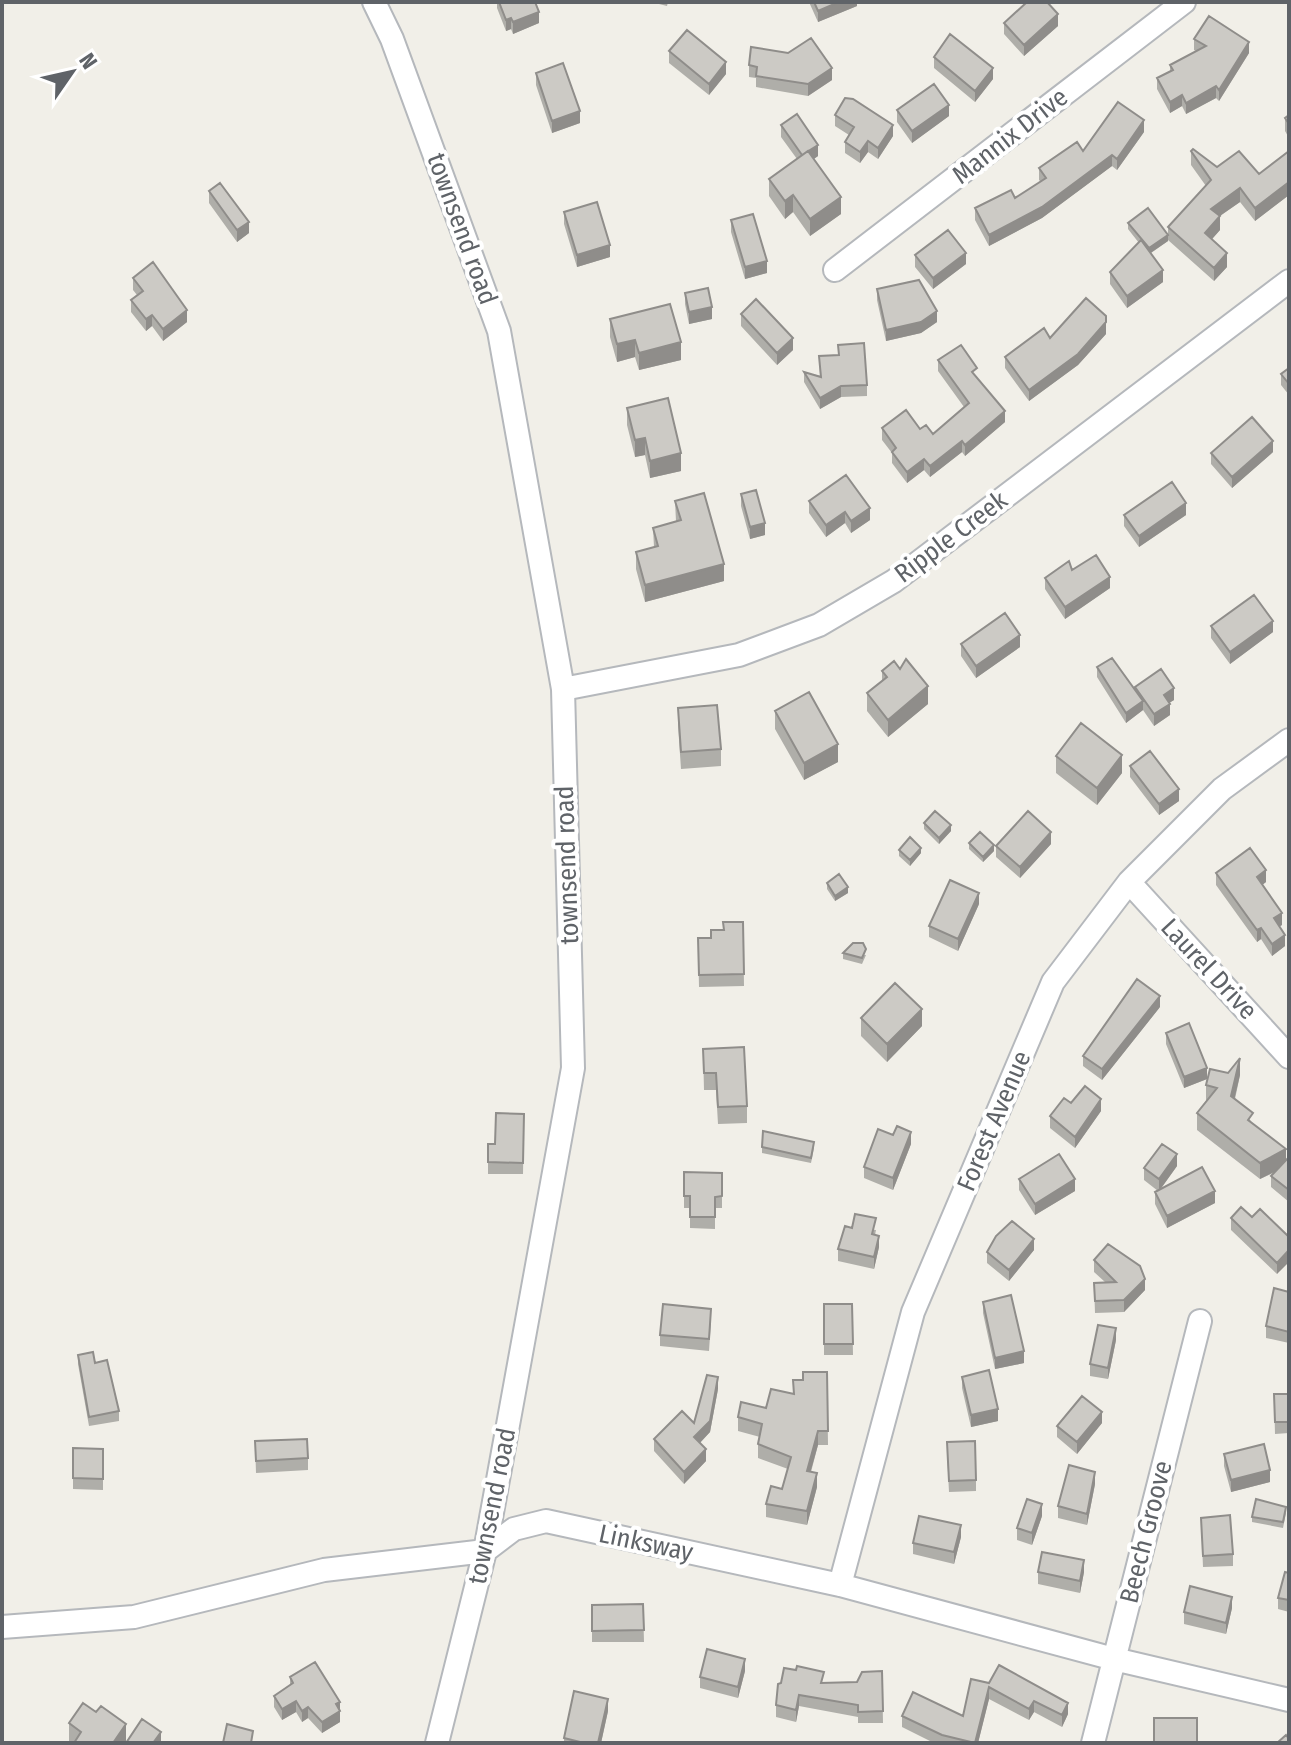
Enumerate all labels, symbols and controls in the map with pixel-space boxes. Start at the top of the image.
north arrow [32,32,112,112]
text: N [73,48,103,74]
street label: Mannix Drive [946,81,1074,191]
street label: townsend road [420,149,504,309]
street label: Ripple Creek [889,484,1014,589]
street label: townsend road [549,785,585,945]
street label: Laurel Drive [1154,912,1264,1026]
street label: Forest Avenue [951,1046,1037,1196]
street label: townsend road [462,1425,522,1587]
street label: Beech Groove [1113,1458,1179,1606]
street label: Linksway [596,1518,696,1568]

